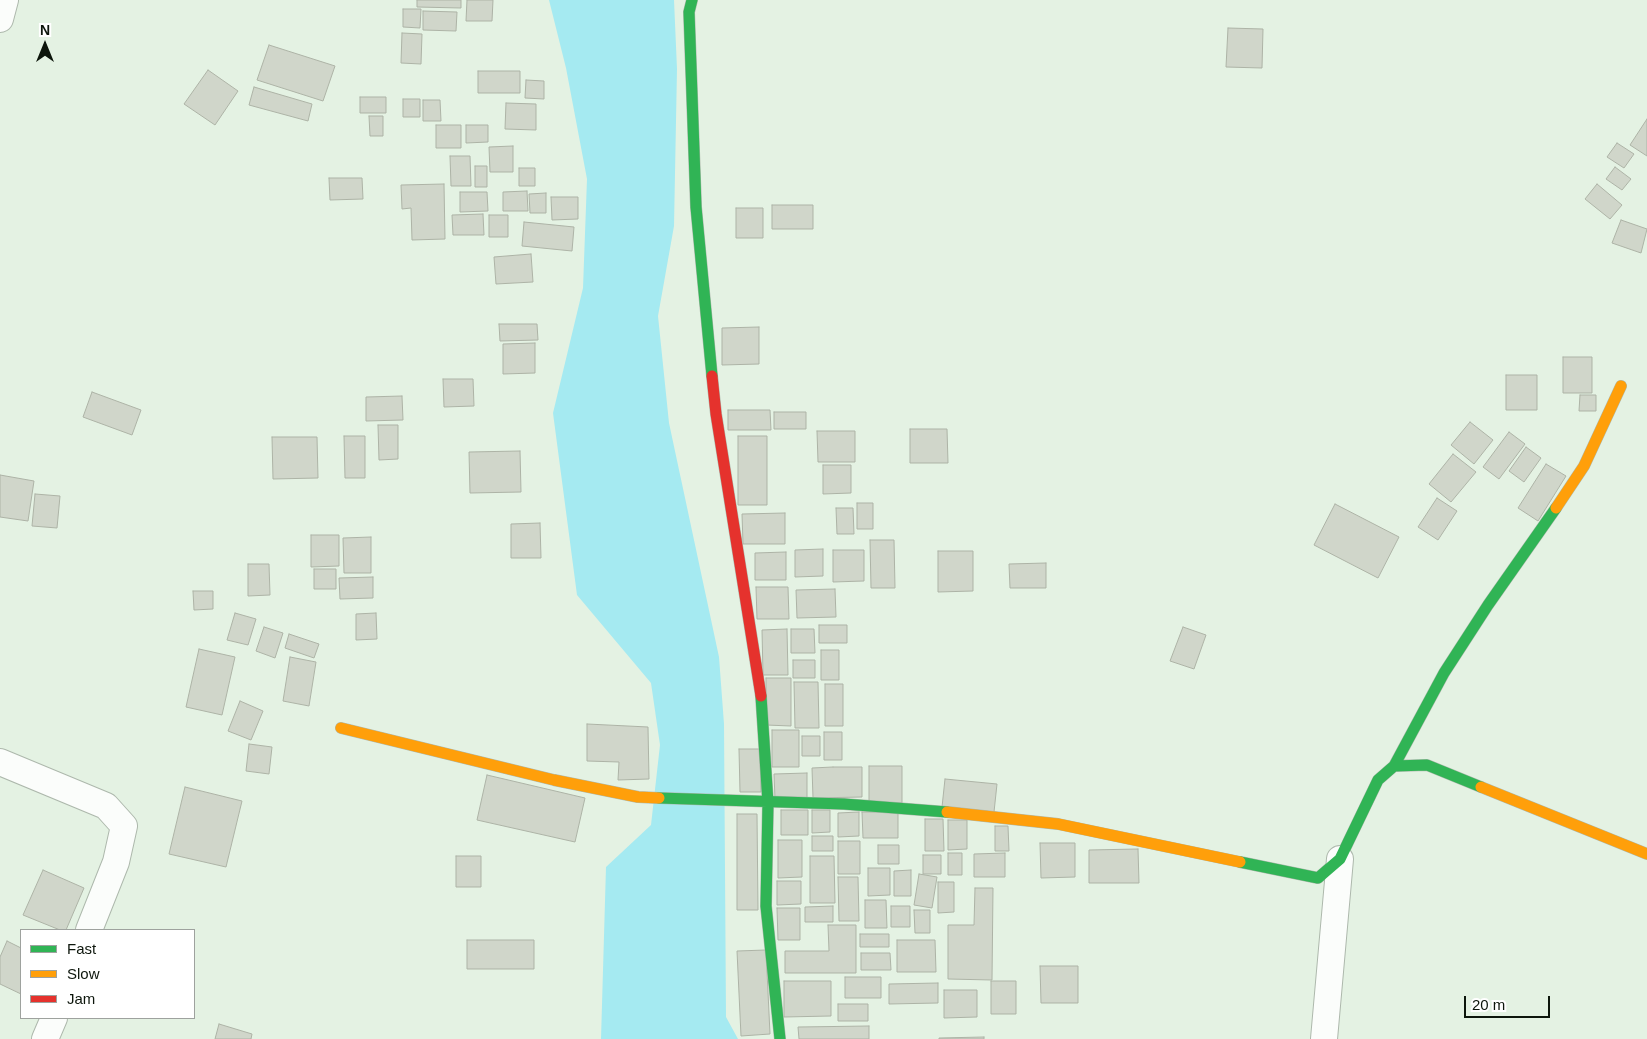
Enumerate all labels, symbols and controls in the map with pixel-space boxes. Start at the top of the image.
north arrow [20,20,70,70]
text: N [40,22,50,38]
legend [20,929,195,1019]
text: Fast [67,940,96,957]
text: Slow [67,965,100,982]
scale bar [1467,986,1553,1018]
text: Jam [67,990,95,1007]
text: 20 m [1472,996,1505,1013]

